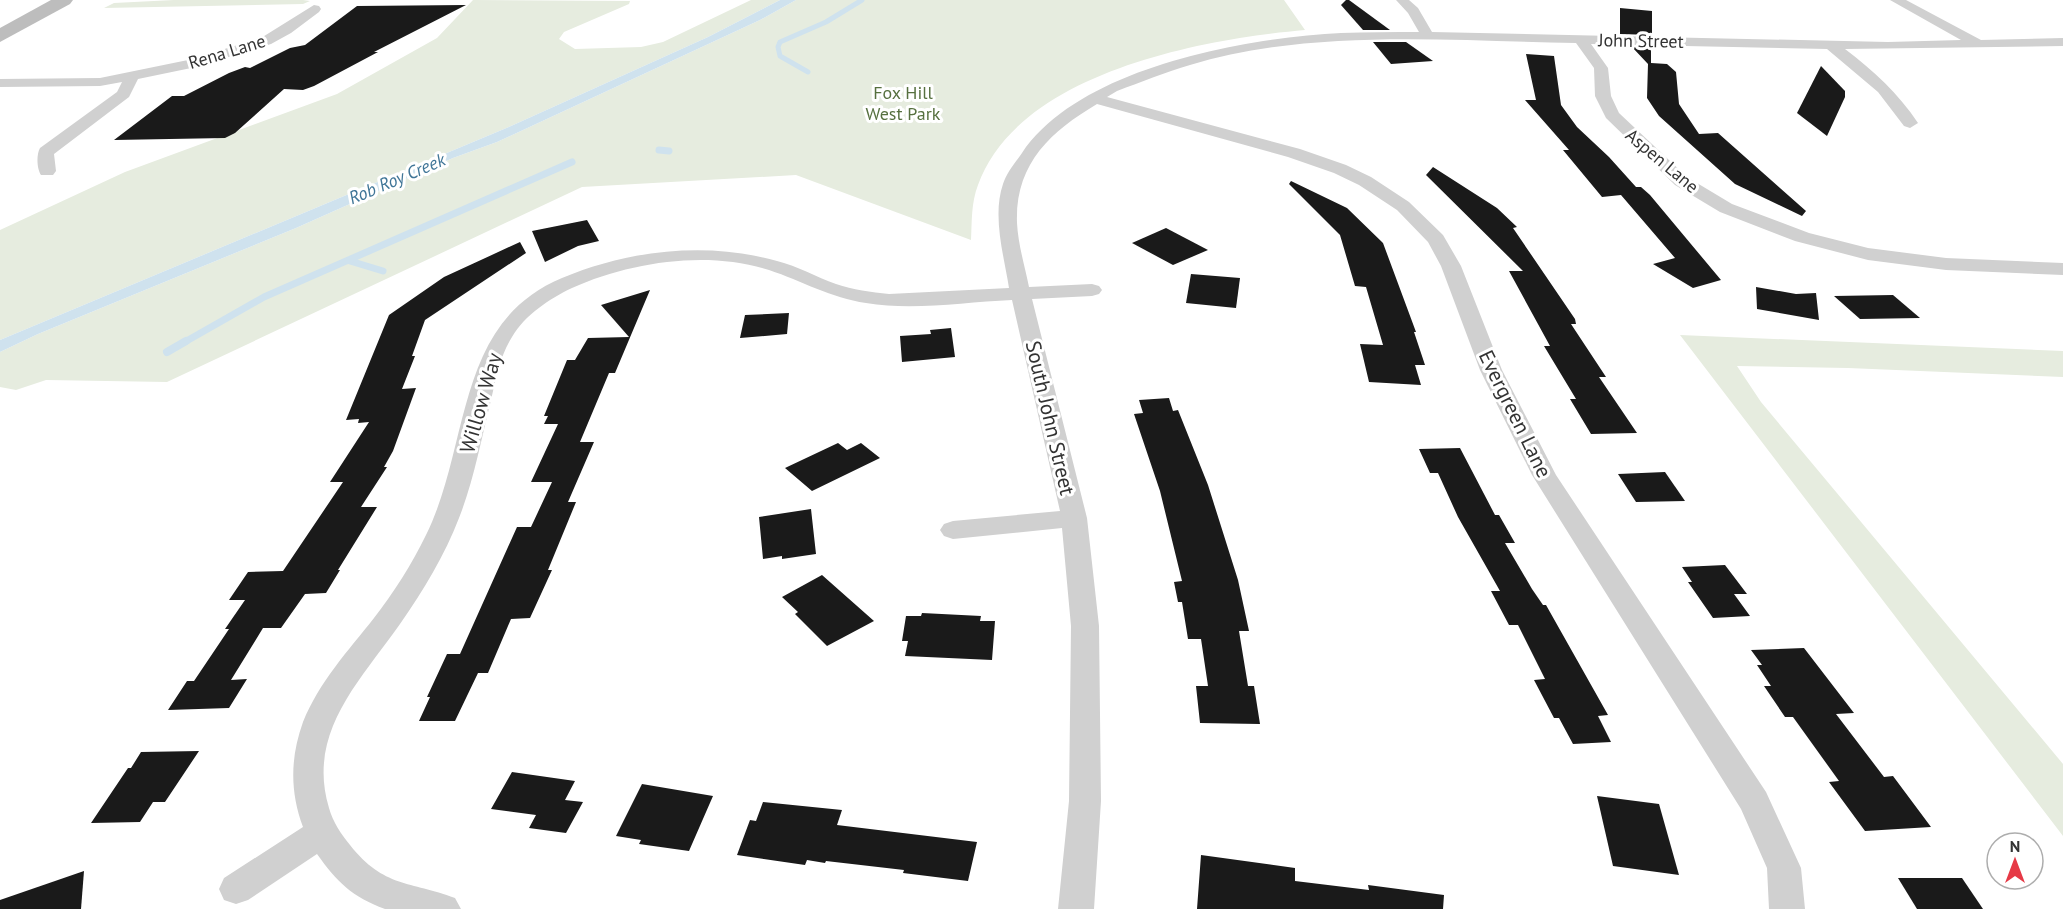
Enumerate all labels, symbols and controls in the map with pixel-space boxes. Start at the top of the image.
street label: John Street [1597,28,1684,53]
street label: Rena Lane [186,29,268,74]
park label: Fox Hill West Park [866,81,941,125]
street label: Aspen Lane [1621,123,1704,198]
water label: Rob Roy Creek [345,148,449,209]
street label: South John Street [1020,338,1081,498]
street label: Evergreen Lane [1473,346,1558,482]
street label: Willow Way [453,349,508,456]
north arrow [1985,831,2045,891]
text: N [2010,836,2020,856]

